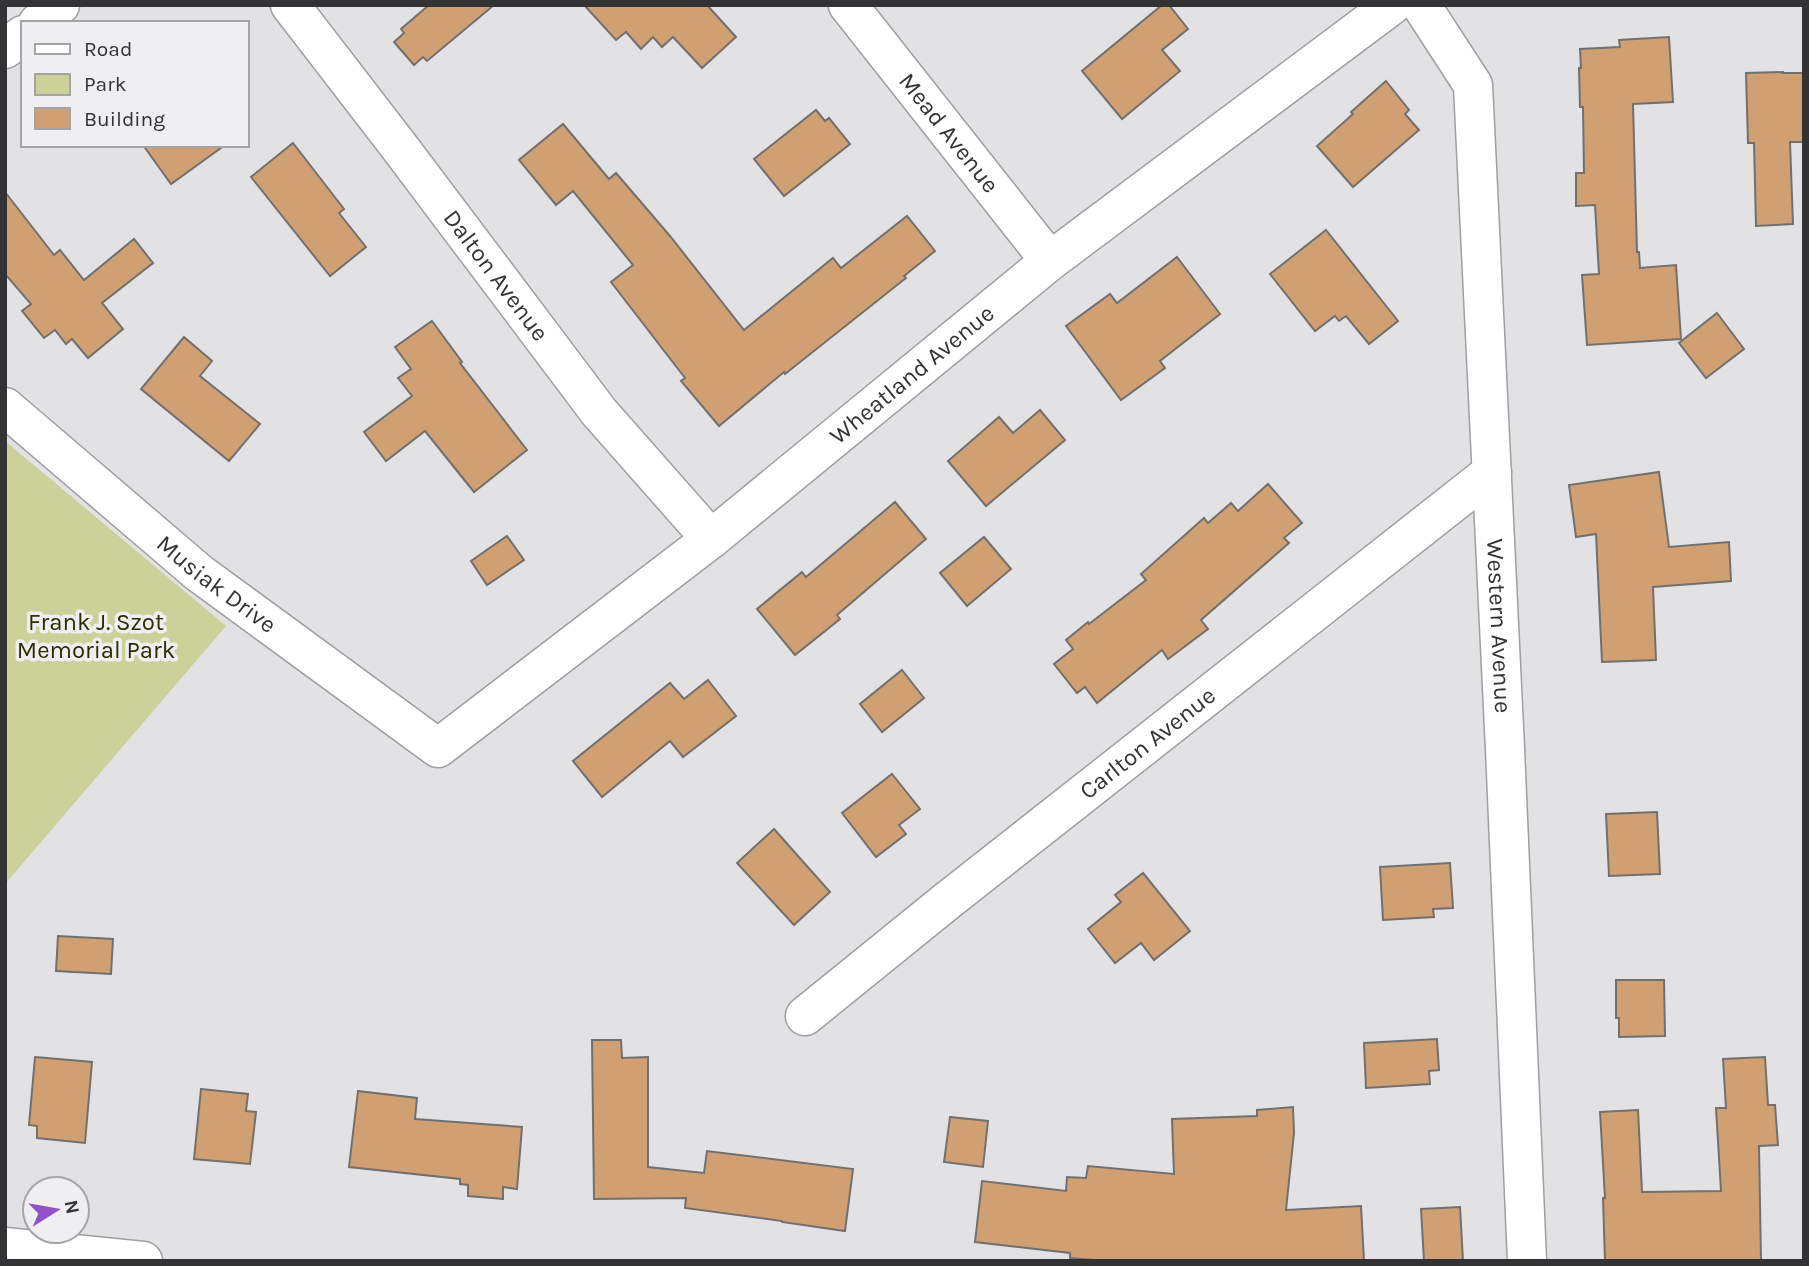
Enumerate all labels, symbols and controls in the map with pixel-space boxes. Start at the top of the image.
legend [21,21,248,147]
text: Road [84,37,132,61]
street label: Mead Avenue [893,67,1005,198]
text: Park [84,72,127,96]
text: Building [84,107,165,131]
street label: Dalton Avenue [438,204,555,347]
street label: Wheatland Avenue [824,299,999,450]
street label: Musiak Drive [151,529,282,639]
street label: Western Avenue [1481,538,1517,714]
park label: Frank J. Szot Memorial Park [17,608,175,664]
street label: Carlton Avenue [1074,681,1221,805]
north arrow [21,1175,91,1245]
text: N [60,1198,84,1216]

